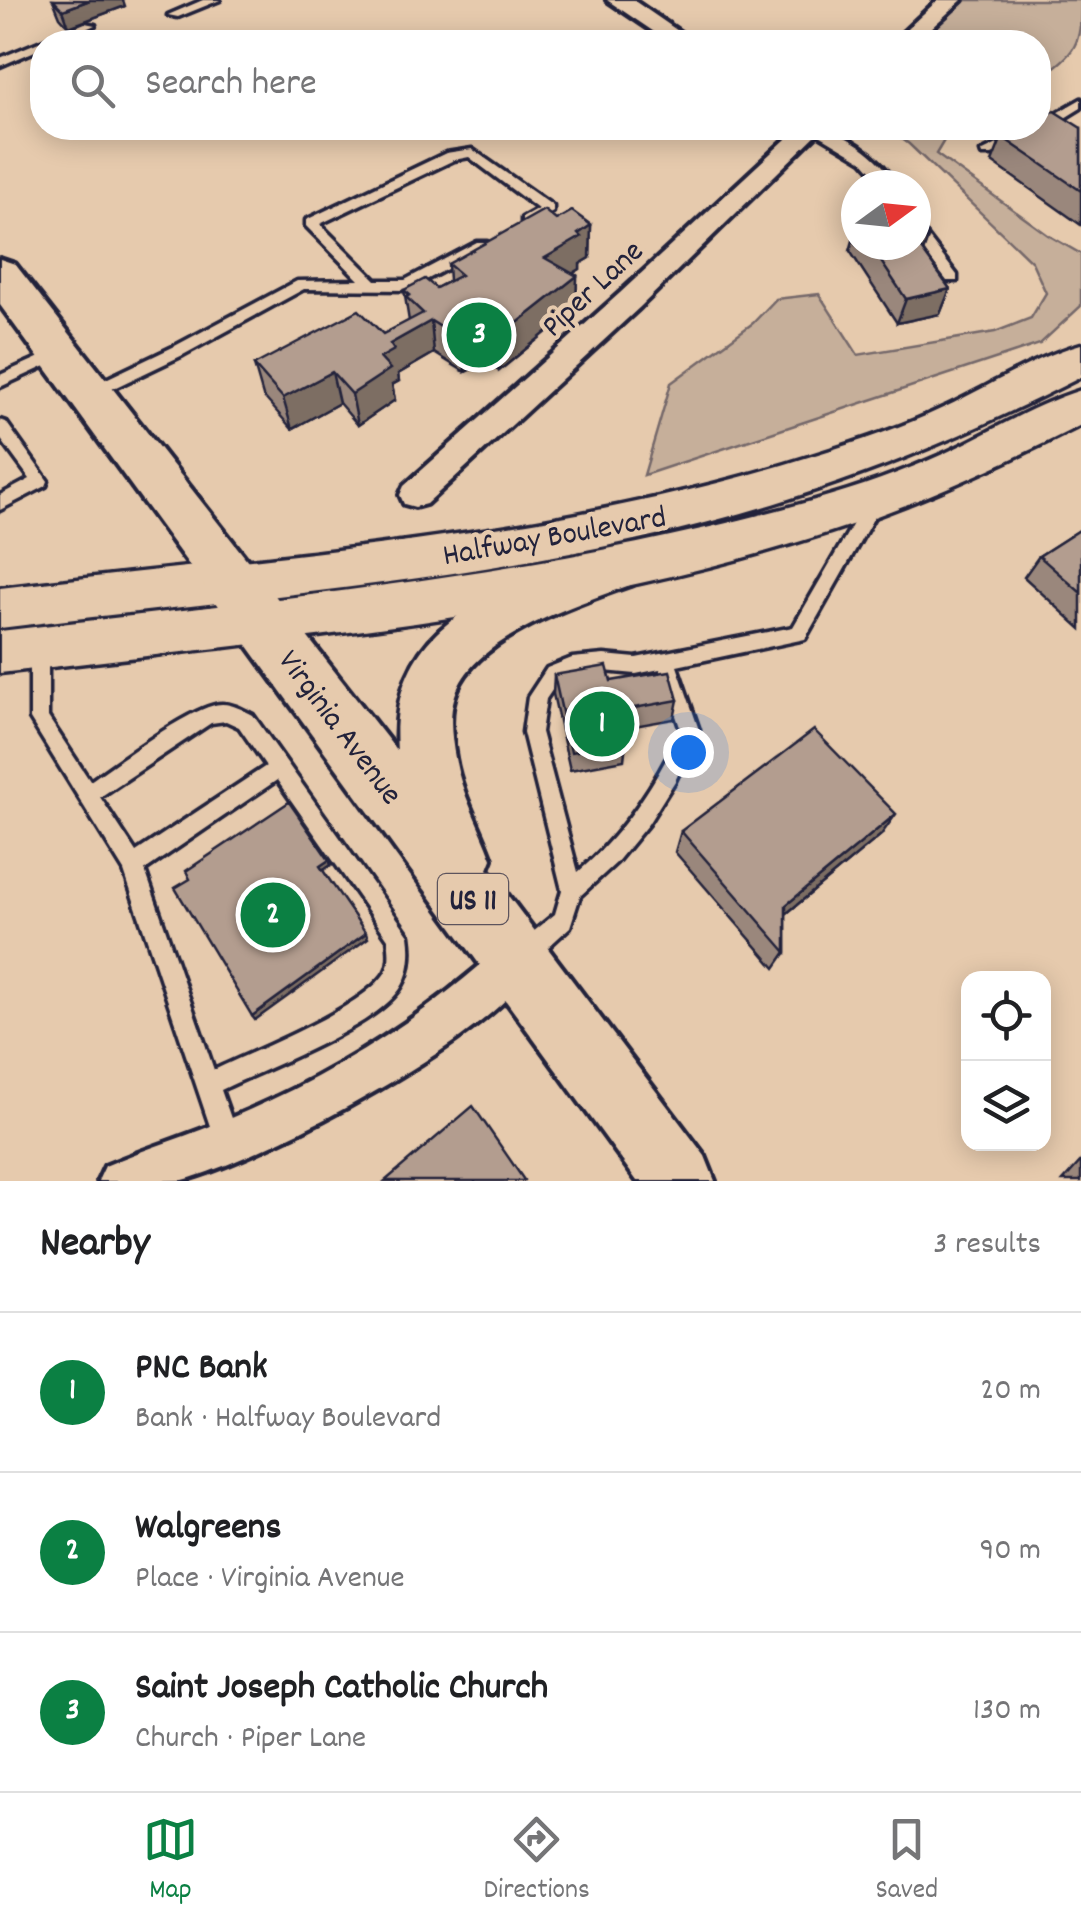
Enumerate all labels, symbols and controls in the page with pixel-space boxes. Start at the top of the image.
search box [30,30,1051,140]
icon: search [65,58,120,113]
text: Search here [145,58,317,113]
north arrow [841,170,931,260]
street label: Piper Lane [533,231,656,350]
pin: 3 [446,298,512,372]
street label: Halfway Boulevard [439,497,670,581]
street label: Virginia Avenue [264,642,412,816]
pin: 1 [570,686,634,762]
your location [663,727,714,778]
road number: US 11 [438,874,508,924]
pin: 2 [240,878,306,952]
map controls [961,971,1051,1151]
button: locate [961,971,1051,1061]
button: layers [961,1061,1051,1151]
text: Nearby [40,1216,150,1276]
text: 3 results [933,1223,1041,1269]
text: PNC Bank [135,1342,267,1397]
text: 1 [69,1369,76,1415]
text: 20 m [980,1369,1041,1415]
text: Bank · Halfway Boulevard [135,1397,441,1443]
text: Walgreens [135,1502,281,1557]
text: 2 [66,1529,79,1575]
text: 90 m [980,1529,1041,1575]
text: Place · Virginia Avenue [135,1557,405,1603]
text: Saint Joseph Catholic Church [135,1662,548,1717]
text: 3 [65,1689,80,1735]
text: 130 m [973,1689,1041,1735]
text: Church · Piper Lane [135,1717,366,1763]
tab: Map [143,1812,198,1912]
tab: Directions [484,1812,590,1912]
tab: Saved [876,1812,938,1912]

